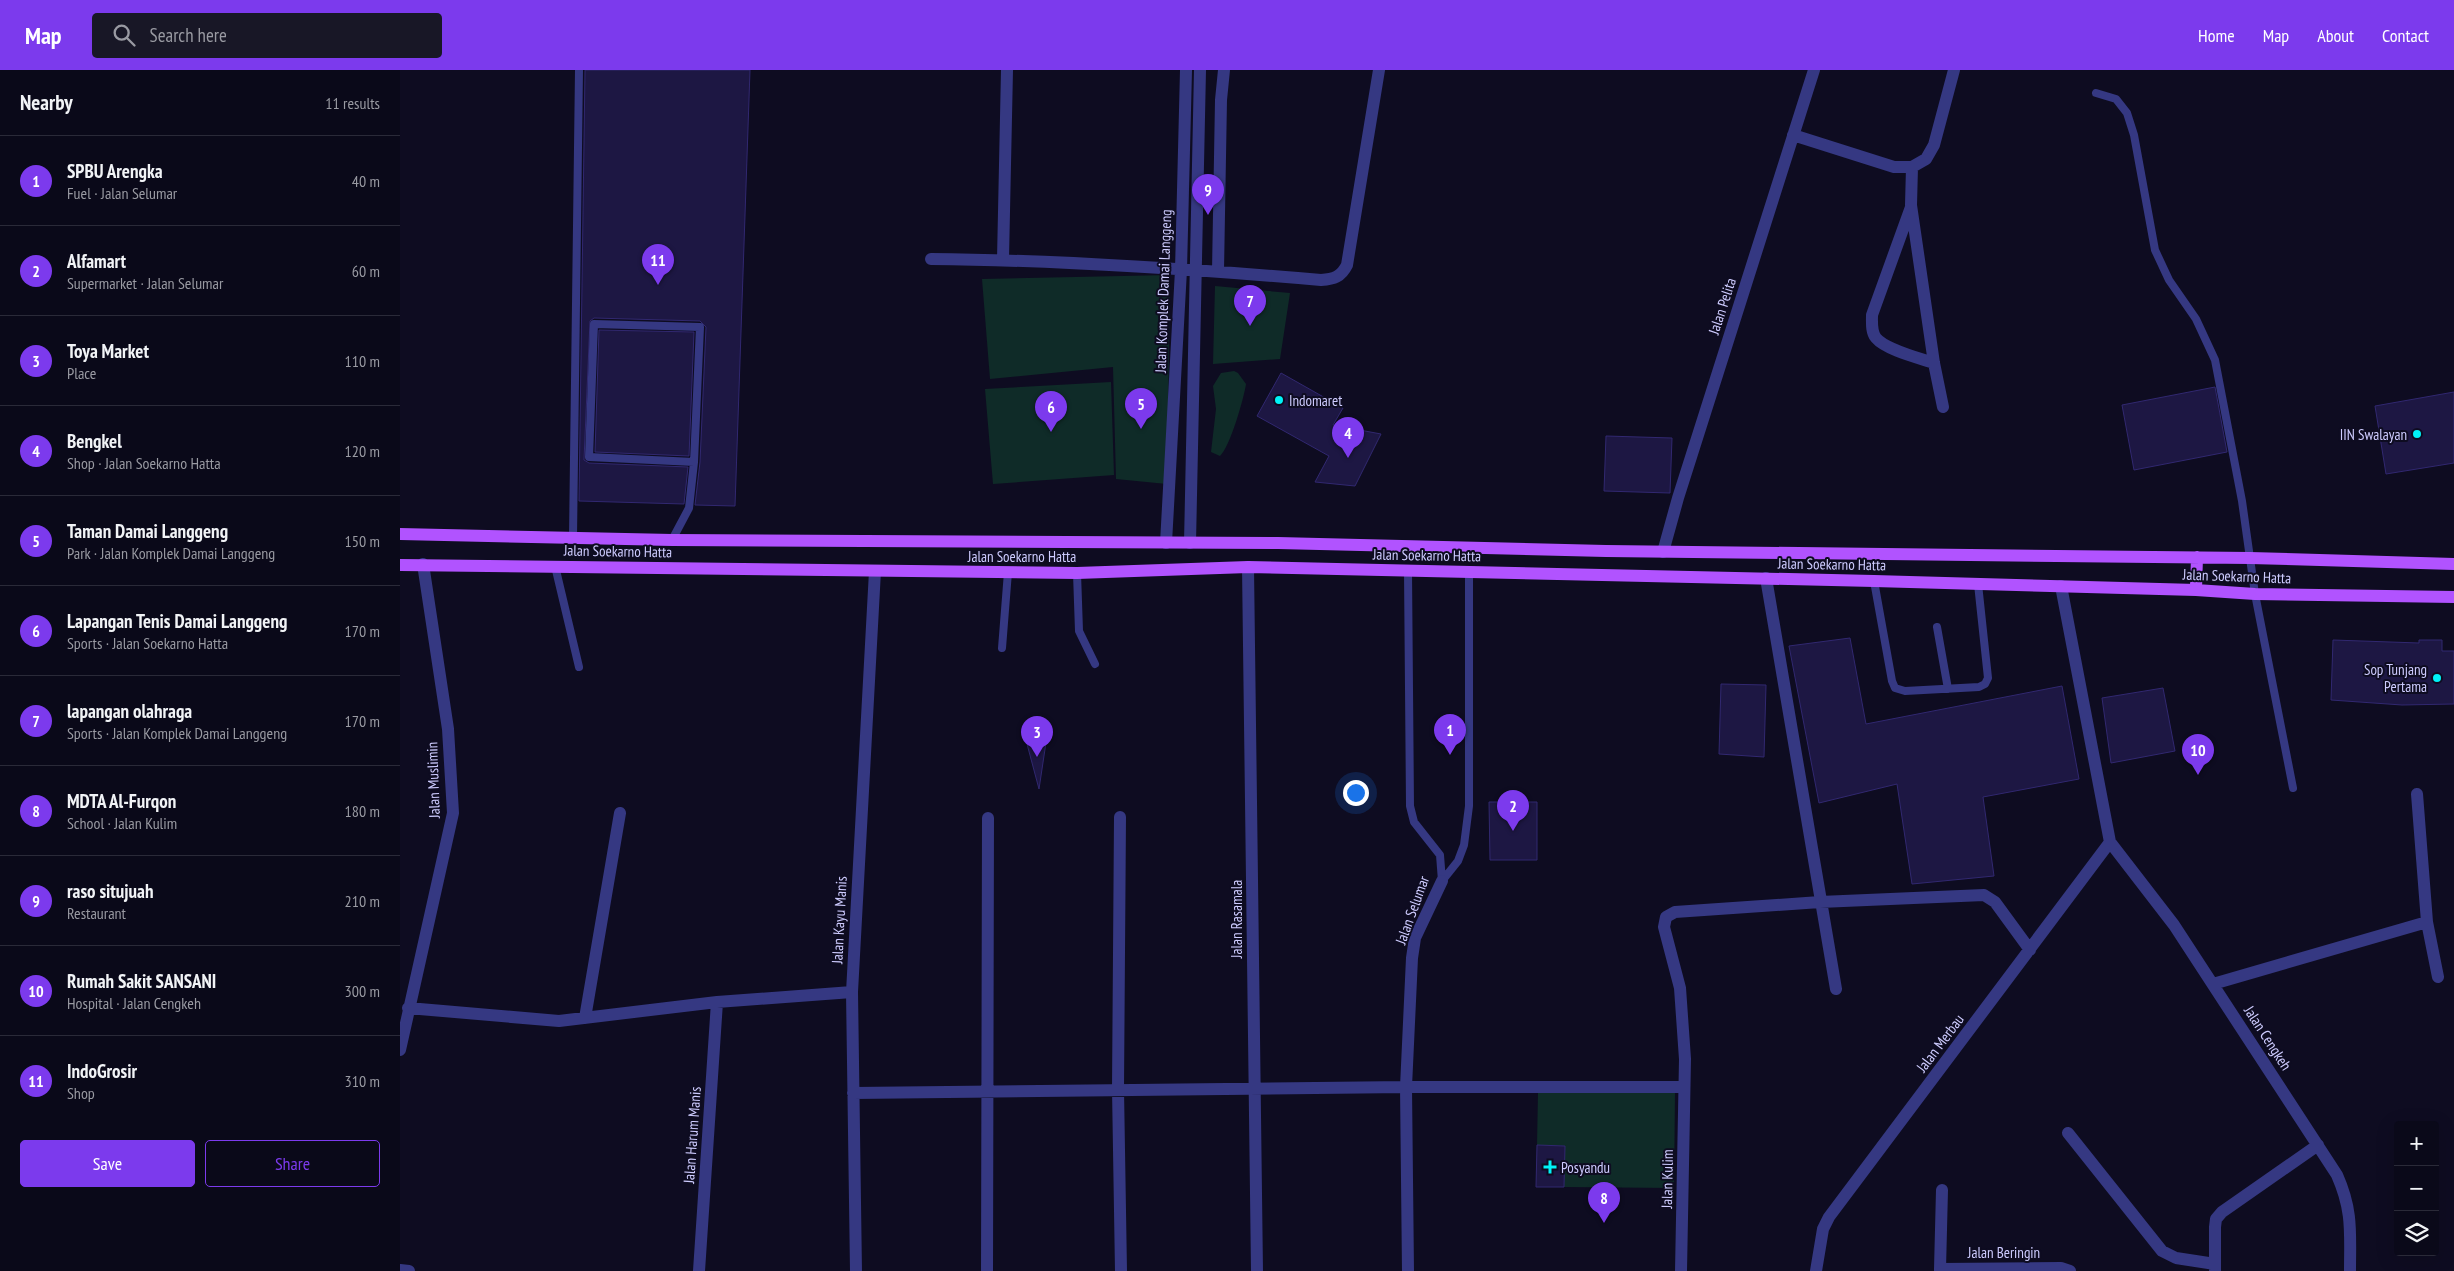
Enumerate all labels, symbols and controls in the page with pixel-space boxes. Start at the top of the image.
search box [92,13,442,58]
text: Map [25,20,62,51]
icon: search [110,21,138,49]
text: Search here [150,23,227,47]
text: Home [2198,24,2235,47]
text: Map [2263,24,2289,47]
text: About [2317,24,2354,47]
text: Contact [2382,24,2429,47]
text: Nearby [20,89,73,116]
text: 11 results [325,93,380,113]
text: SPBU Arengka [67,159,163,183]
text: 1 [32,171,40,191]
text: 40 m [352,171,380,191]
pin: 9 [1192,174,1224,215]
text: Fuel · Jalan Selumar [67,183,177,203]
street label: Jalan Komplek Damai Langgeng [1151,209,1175,374]
pin: 11 [642,244,674,285]
text: Alfamart [67,249,126,273]
text: 2 [32,261,40,281]
text: 60 m [352,261,380,281]
text: Supermarket · Jalan Selumar [67,273,223,293]
street label: Jalan Pelita [1704,275,1740,338]
pin: 7 [1234,285,1266,326]
text: Toya Market [67,339,149,363]
text: 3 [32,351,40,371]
text: 110 m [345,351,380,371]
text: Place [67,363,96,383]
pin: 5 [1125,388,1157,429]
pin: 6 [1035,391,1067,432]
place label: Indomaret [1289,391,1342,410]
marker: Indomaret [1273,394,1285,406]
pin: 4 [1332,417,1364,458]
place label: IIN Swalayan [2340,425,2407,444]
marker: IIN Swalayan [2411,428,2423,440]
text: Bengkel [67,429,122,453]
text: 4 [32,441,40,461]
text: 120 m [345,441,380,461]
text: Shop · Jalan Soekarno Hatta [67,453,221,473]
text: Taman Damai Langgeng [67,519,228,543]
text: 5 [32,531,40,551]
text: 150 m [345,531,380,551]
street label: Jalan Soekarno Hatta [563,541,672,561]
text: Park · Jalan Komplek Damai Langgeng [67,543,275,563]
street label: Jalan Soekarno Hatta [1372,545,1481,565]
street label: Jalan Soekarno Hatta [967,547,1076,566]
street label: Jalan Soekarno Hatta [1777,554,1886,574]
street label: Jalan Soekarno Hatta [2181,565,2292,587]
text: Lapangan Tenis Damai Langgeng [67,609,287,633]
text: 6 [32,621,40,641]
text: 170 m [345,621,380,641]
text: Sports · Jalan Soekarno Hatta [67,633,228,653]
place label: Sop Tunjang Pertama [2364,660,2427,696]
marker: Sop Tunjang Pertama [2431,672,2443,684]
text: lapangan olahraga [67,699,192,723]
text: 7 [32,711,40,731]
text: 170 m [345,711,380,731]
pin: 1 [1434,714,1466,755]
pin: 3 [1021,716,1053,757]
text: Sports · Jalan Komplek Damai Langgeng [67,723,287,743]
pin: 10 [2182,734,2214,775]
street label: Jalan Muslimin [422,742,444,819]
your location [1343,780,1369,806]
text: MDTA Al-Furqon [67,789,176,813]
pin: 2 [1497,790,1529,831]
text: 8 [32,801,40,821]
text: 180 m [345,801,380,821]
text: School · Jalan Kulim [67,813,177,833]
street label: Jalan Selumar [1391,872,1433,948]
street label: Jalan Kayu Manis [827,876,851,965]
text: raso situjuah [67,879,153,903]
street label: Jalan Rasamala [1227,880,1246,959]
text: 9 [32,891,40,911]
text: 210 m [345,891,380,911]
text: Restaurant [67,903,126,923]
text: Rumah Sakit SANSANI [67,969,216,993]
text: 10 [28,981,44,1001]
text: 300 m [345,981,380,1001]
text: Hospital · Jalan Cengkeh [67,993,201,1013]
street label: Jalan Cengkeh [2240,1001,2296,1074]
street label: Jalan Merbau [1911,1010,1968,1077]
text: IndoGrosir [67,1059,137,1083]
text: 11 [28,1071,44,1091]
text: 310 m [345,1071,380,1091]
text: Shop [67,1083,95,1103]
street label: Jalan Harum Manis [679,1086,705,1185]
map controls [2394,1121,2439,1256]
button: + [2394,1121,2439,1166]
button: Save [20,1140,195,1187]
button: Share [205,1140,380,1187]
street label: Jalan Kulim [1657,1149,1677,1210]
place label: Posyandu [1561,1158,1610,1177]
marker: Posyandu [1543,1160,1557,1174]
button: − [2394,1166,2439,1211]
pin: 8 [1588,1182,1620,1223]
button: layers [2394,1211,2439,1256]
street label: Jalan Beringin [1967,1243,2040,1262]

